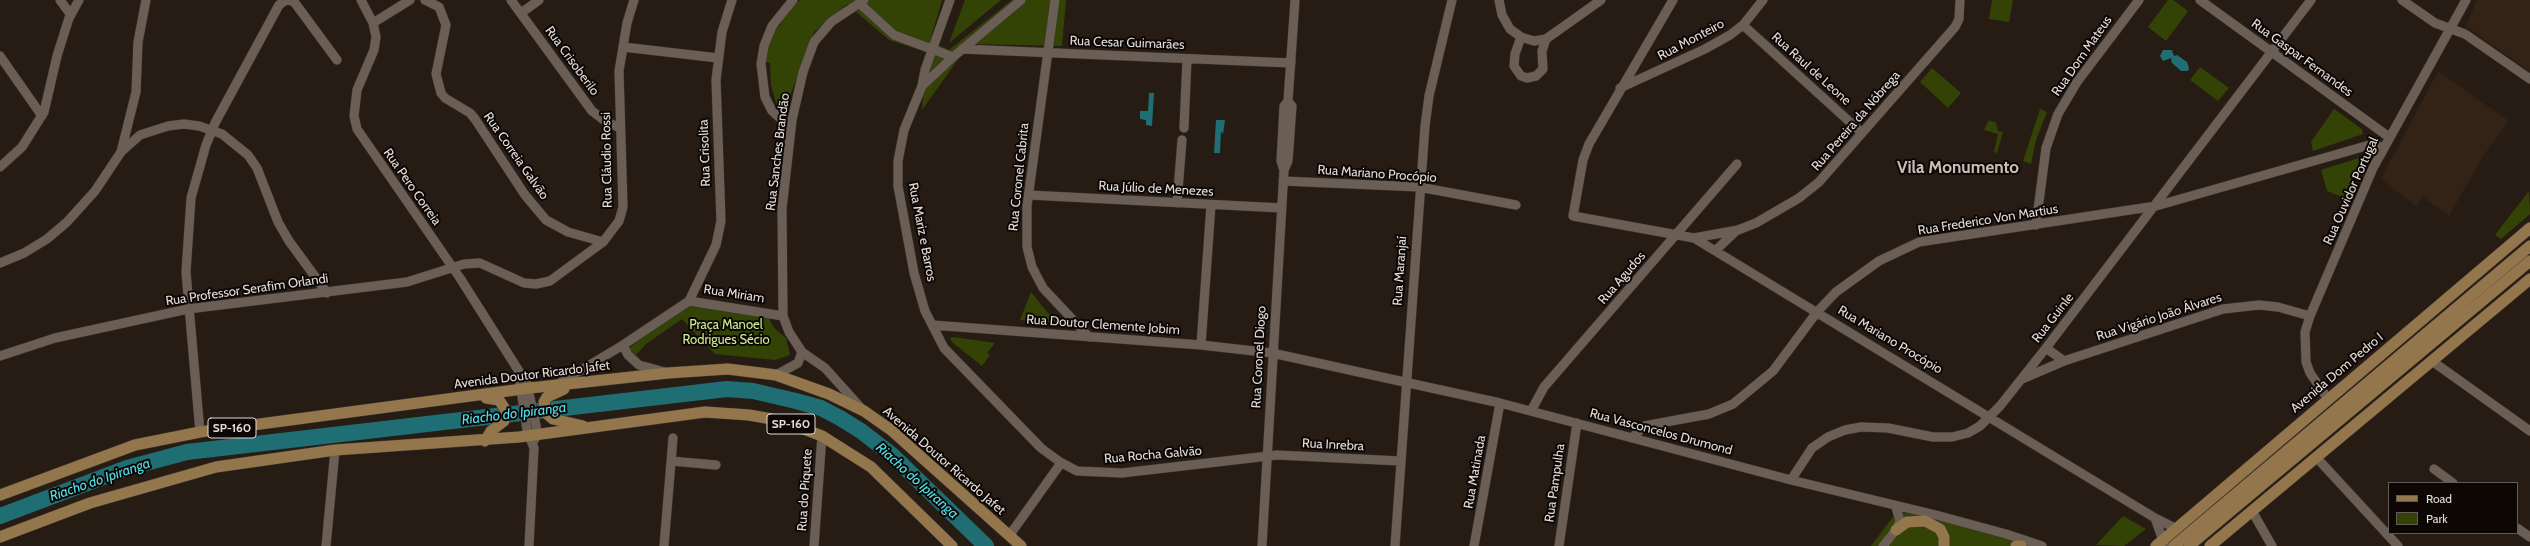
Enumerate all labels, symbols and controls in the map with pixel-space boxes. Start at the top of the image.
street label: Rua Dom Mateus [2049,13,2115,99]
street label: Rua Monteiro [1655,16,1727,64]
street label: Rua Gaspar Fernandes [2248,16,2356,100]
street label: Rua Crisoberilo [542,23,602,99]
street label: Rua Raul de Leone [1768,29,1854,109]
street label: Rua Cesar Guimarães [1069,33,1185,53]
street label: Rua Pereira da Nóbrega [1808,68,1904,174]
street label: Rua Sanches Brandão [763,92,793,212]
street label: Rua Correia Galvão [480,109,552,203]
street label: Rua Cláudio Rossi [598,112,616,208]
street label: Rua Crisolita [696,119,714,187]
street label: Rua Coronel Cabrita [1006,122,1032,232]
street label: Rua Ouvidor Portugal [2320,135,2382,247]
street label: Rua Pero Correia [380,146,444,228]
district label: Vila Monumento [1897,158,2019,178]
street label: Rua Mariano Procópio [1317,162,1437,186]
street label: Rua Júlio de Menezes [1098,178,1214,200]
street label: Rua Mariz e Barros [905,181,939,283]
street label: Rua Frederico Von Martius [1917,201,2059,239]
street label: Rua Maranjaí [1390,236,1410,306]
street label: Rua Agudos [1595,249,1649,307]
street label: Rua Professor Serafim Orlandi [165,271,329,309]
street label: Rua Miriam [702,281,766,307]
street label: Rua Vigário João Álvares [2094,289,2224,345]
street label: Rua Guinle [2029,290,2077,346]
street label: Rua Mariano Procópio [1835,303,1945,377]
street label: Rua Coronel Diogo [1249,305,1269,409]
street label: Rua Doutor Clemente Jobim [1026,312,1180,338]
park label: Praça Manoel Rodrigues Sécio [682,317,770,348]
street label: Avenida Dom Pedro I [2287,330,2387,416]
street label: Avenida Doutor Ricardo Jafet [453,358,611,392]
water label: Riacho do Ipiranga [461,399,567,429]
street label: Avenida Doutor Ricardo Jafet [880,404,1008,518]
street label: Rua Vasconcelos Drumond [1588,405,1734,459]
road number: SP-160 [767,414,815,434]
road number: SP-160 [208,418,256,438]
street label: Rua Matinada [1461,434,1489,510]
street label: Rua Inrebra [1302,436,1364,454]
water label: Riacho do Ipiranga [872,440,962,522]
street label: Rua Rocha Galvão [1103,443,1203,467]
street label: Rua Pampulha [1542,443,1568,523]
street label: Rua do Piquete [794,448,816,532]
water label: Riacho do Ipiranga [47,455,153,505]
legend [2388,482,2518,534]
text: Road [2426,491,2452,506]
text: Park [2426,511,2448,526]

